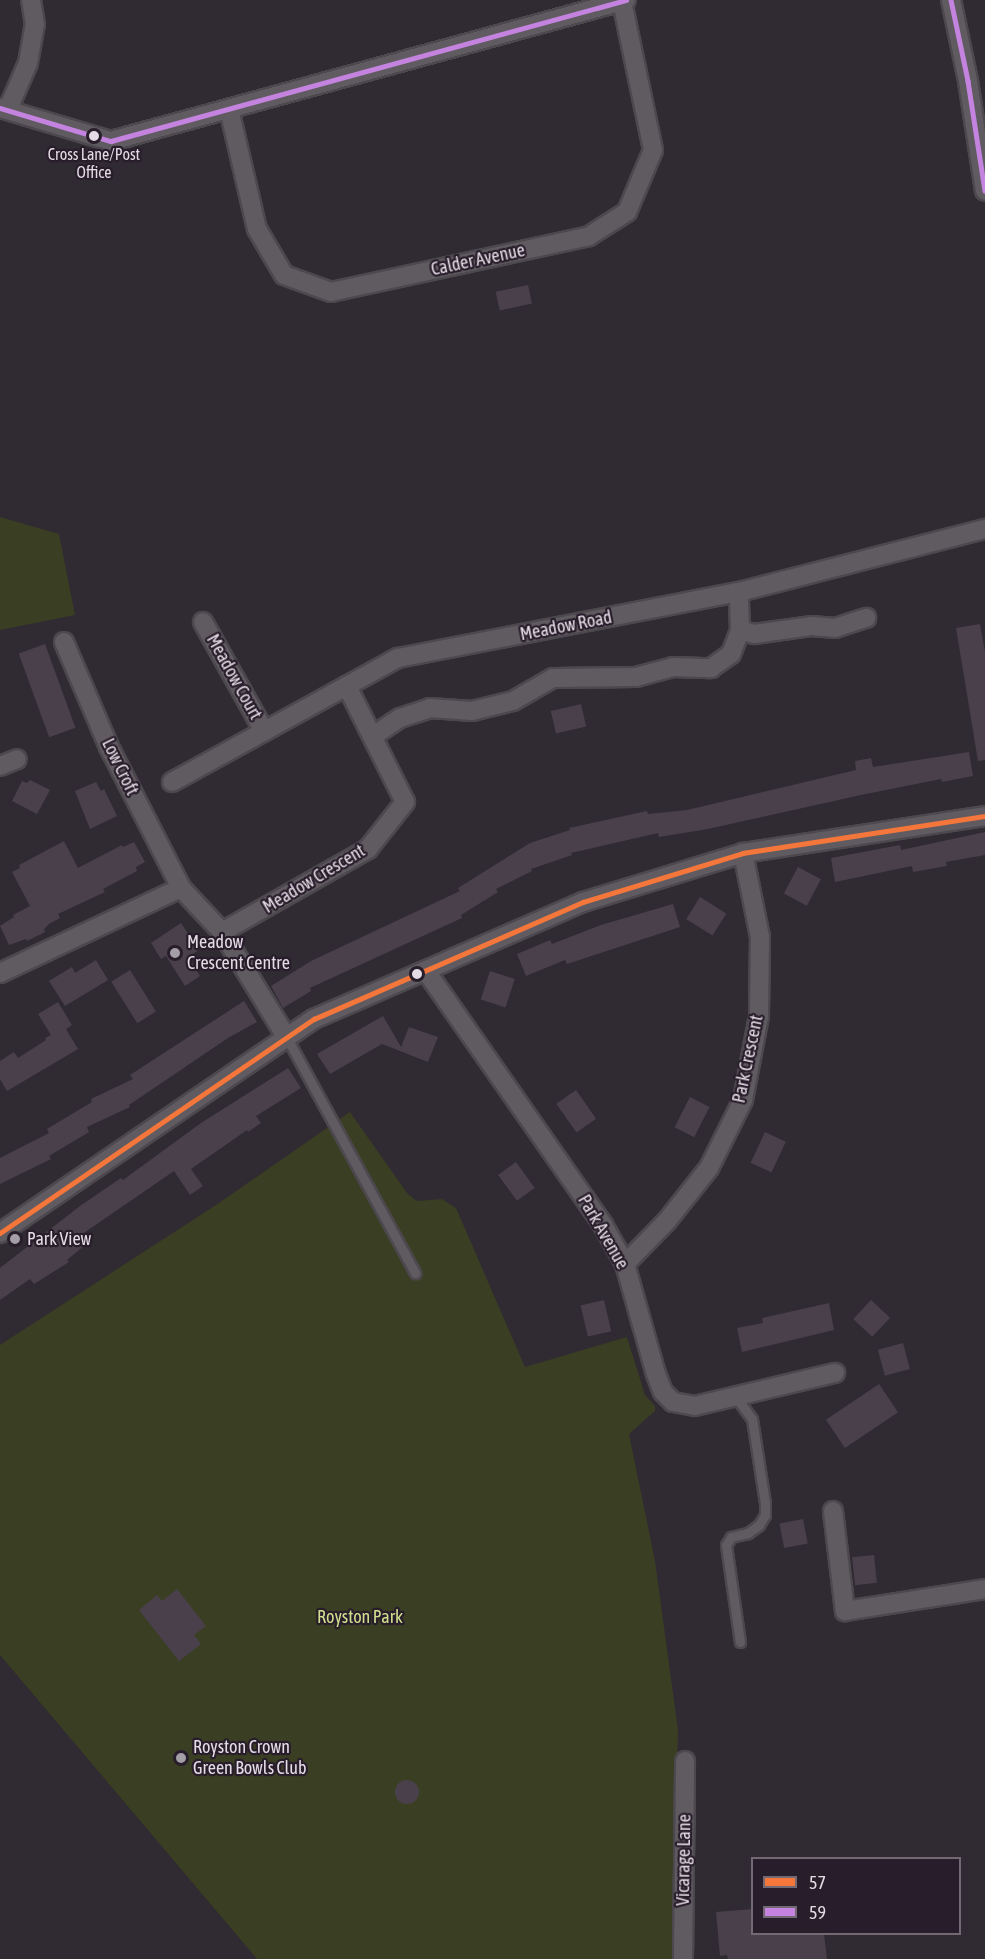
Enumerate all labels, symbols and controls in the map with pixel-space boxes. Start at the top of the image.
marker: Cross Lane/Post Office [88,130,100,142]
place label: Cross Lane/Post Office [48,144,140,182]
street label: Calder Avenue [429,240,527,280]
street label: Meadow Road [518,607,614,645]
street label: Meadow Court [202,631,266,723]
street label: Low Croft [97,735,143,799]
street label: Meadow Crescent [259,840,369,918]
place label: Meadow Crescent Centre [187,932,290,974]
marker: Meadow Crescent Centre [168,946,182,960]
unlabelled marker [411,968,423,980]
street label: Park Crescent [728,1013,768,1105]
street label: Park Avenue [573,1191,633,1273]
place label: Park View [27,1228,91,1250]
marker: Park View [8,1232,22,1246]
park label: Royston Park [317,1606,403,1628]
place label: Royston Crown Green Bowls Club [193,1737,307,1780]
marker: Royston Crown Green Bowls Club [174,1751,188,1765]
street label: Vicarage Lane [672,1814,696,1906]
legend [751,1857,961,1935]
text: 57 [809,1872,826,1893]
text: 59 [809,1902,826,1923]

